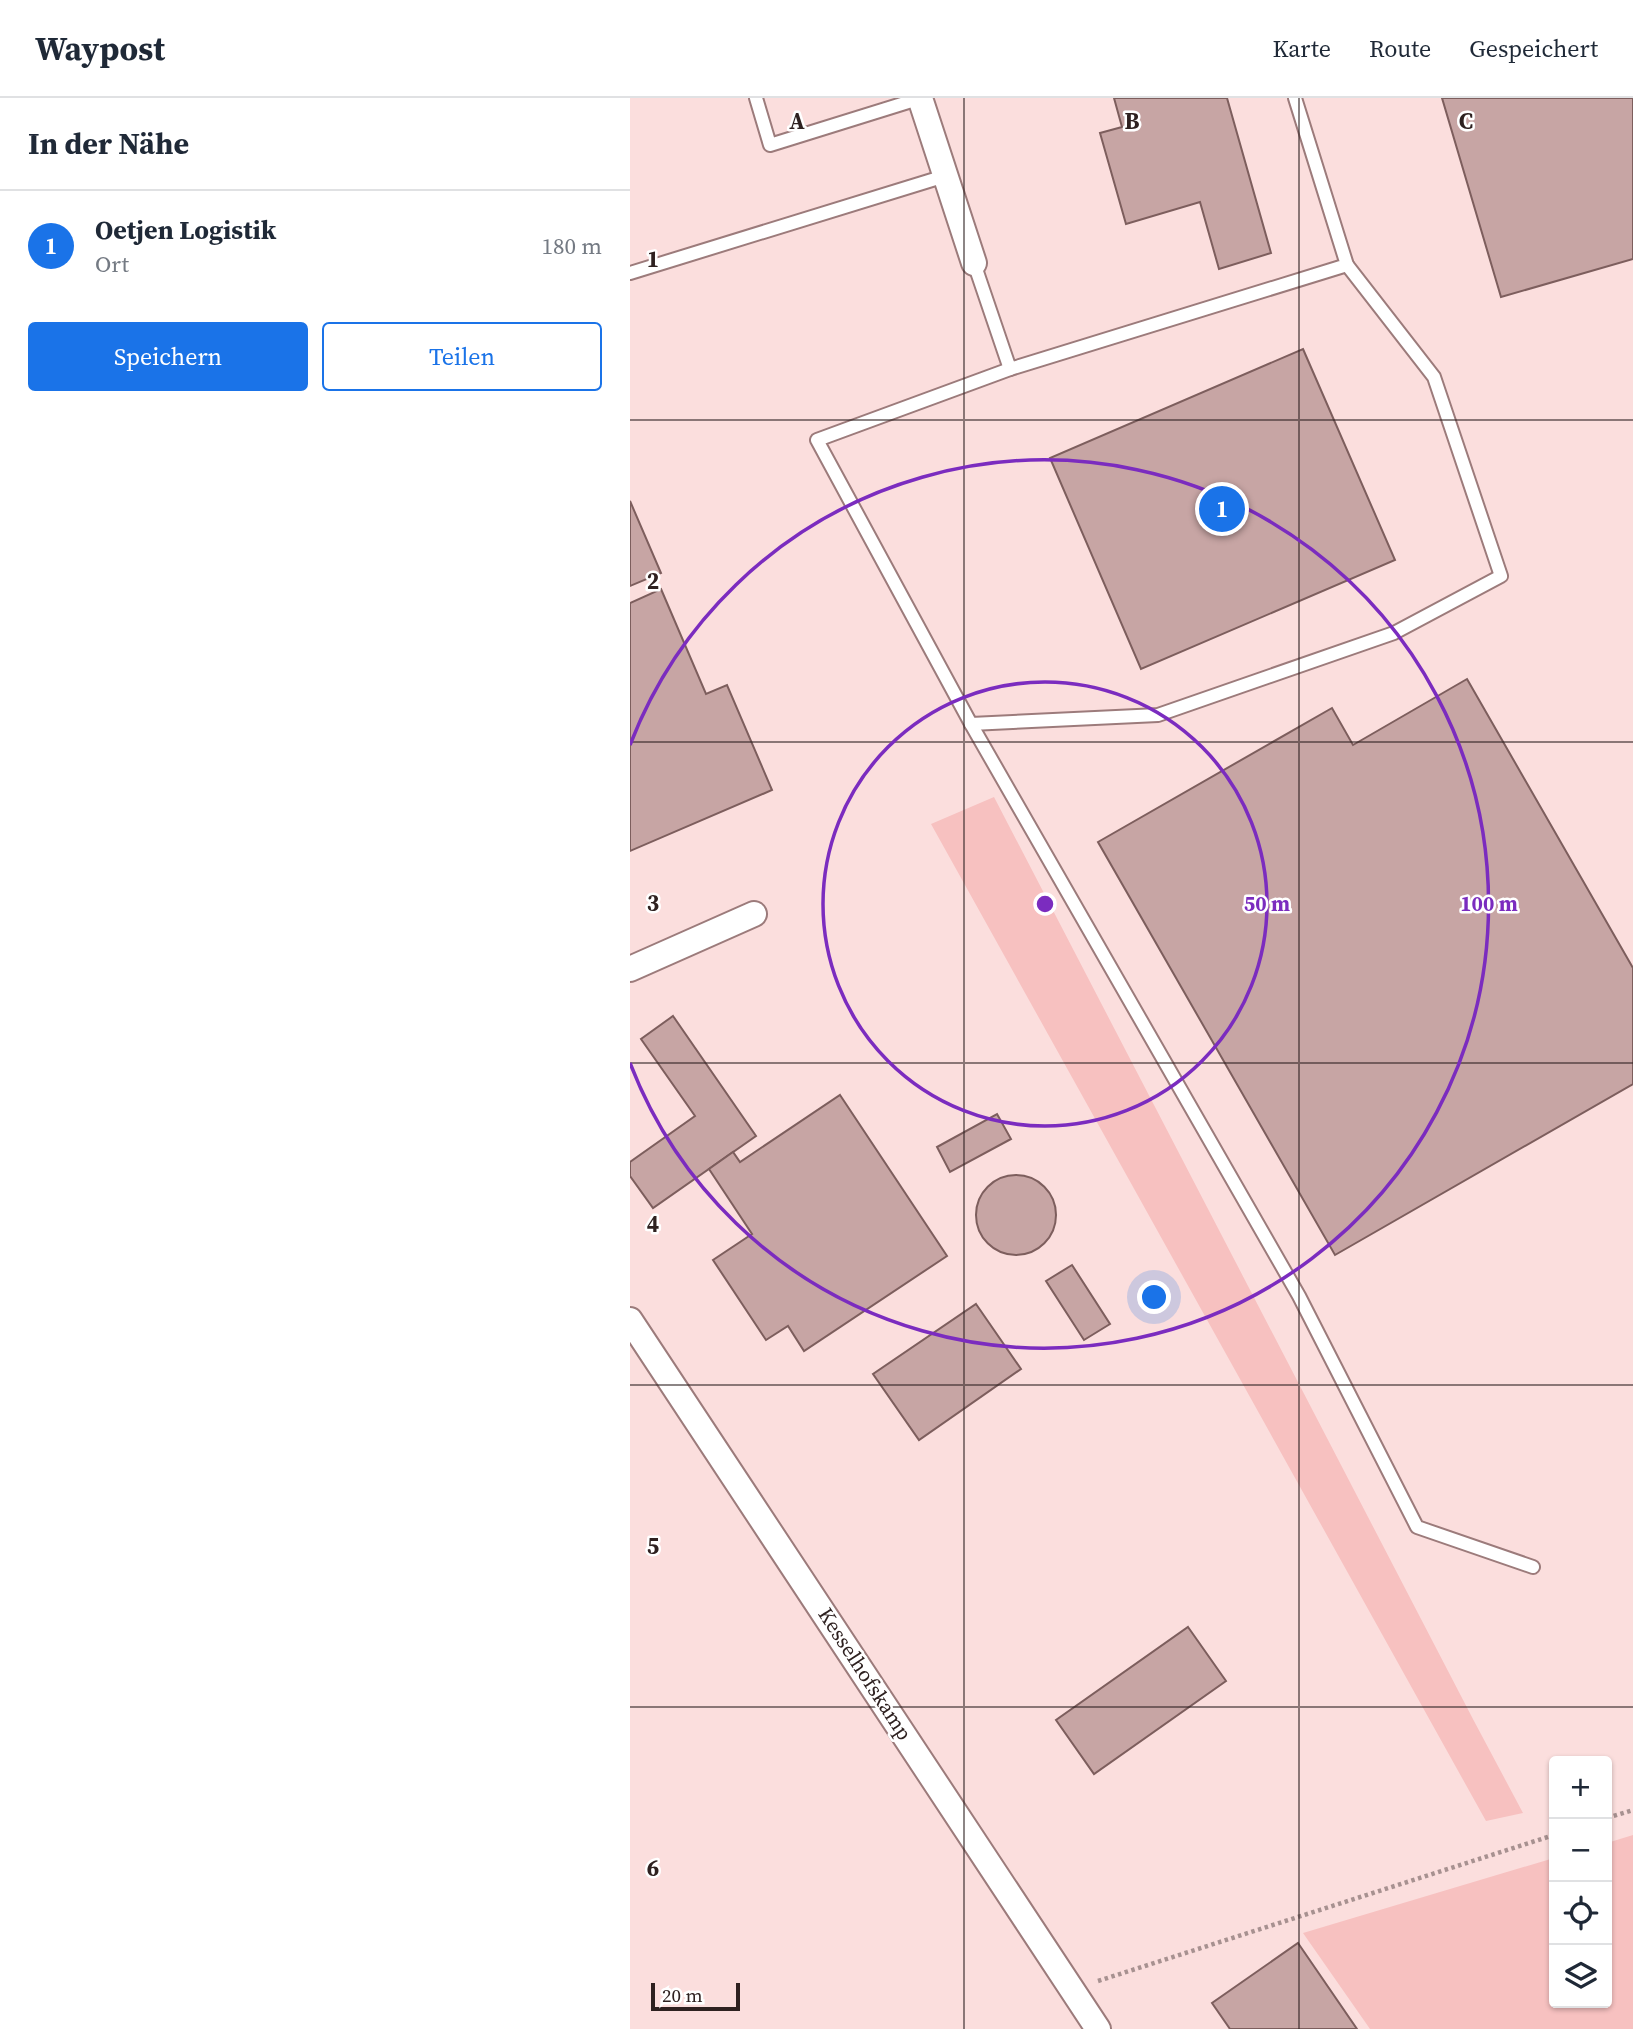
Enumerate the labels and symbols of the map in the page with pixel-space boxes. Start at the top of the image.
text: A [789,105,805,137]
text: B [1125,105,1140,137]
text: C [1459,105,1473,137]
text: 1 [647,243,659,275]
pin: 1 [1199,483,1245,535]
text: 2 [647,565,659,597]
text: 3 [647,887,659,919]
text: 50 m [1244,889,1290,918]
text: 100 m [1460,889,1518,918]
centre of rings [1033,892,1057,916]
text: 4 [647,1208,659,1240]
your location [1137,1280,1171,1314]
text: 5 [647,1530,659,1562]
street label: Kesselhofskamp [812,1602,919,1746]
text: 6 [647,1852,659,1884]
scale bar [651,1980,740,2012]

